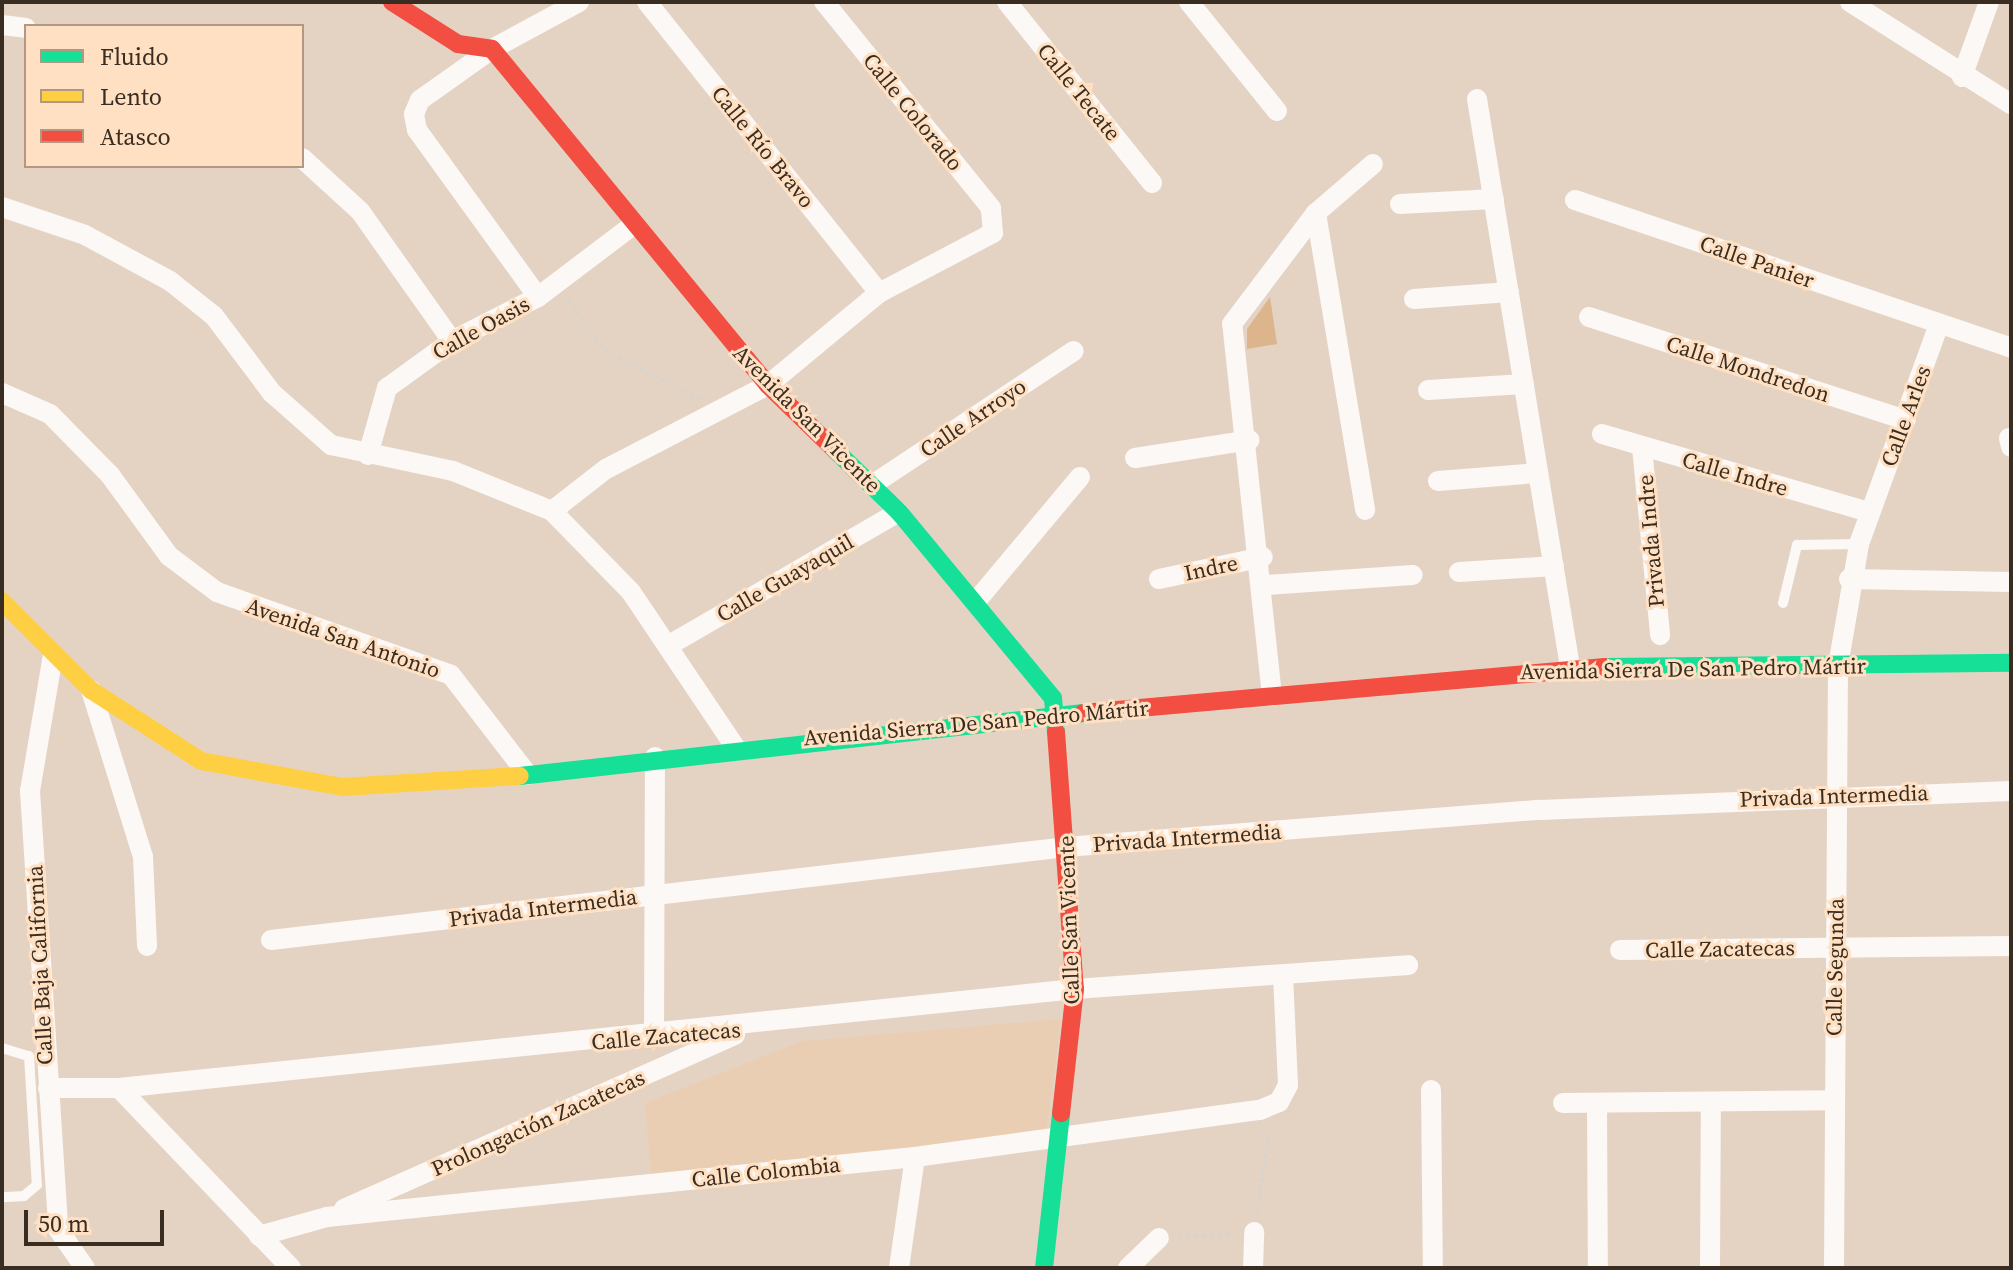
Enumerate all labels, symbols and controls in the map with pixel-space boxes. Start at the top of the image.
legend [24,24,304,168]
street label: Calle Tecate [1032,38,1126,146]
text: Fluido [100,40,169,73]
street label: Calle Colorado [858,48,968,176]
text: Lento [100,80,162,113]
street label: Calle Río Bravo [706,81,820,213]
text: Atasco [100,120,171,153]
street label: Calle Panier [1696,230,1818,294]
street label: Calle Oasis [428,291,534,365]
street label: Calle Mondredon [1663,330,1833,408]
street label: Avenida San Vicente [727,339,887,499]
street label: Calle Arles [1876,362,1936,470]
street label: Calle Arroyo [915,373,1031,463]
street label: Calle Indre [1679,446,1791,502]
street label: Privada Indre [1632,474,1670,608]
street label: Calle Guayaquil [712,528,858,628]
street label: Indre [1182,549,1240,587]
street label: Avenida San Antonio [243,592,443,684]
street label: Avenida Sierra De San Pedro Mártir [1520,653,1866,685]
street label: Avenida Sierra De San Pedro Mártir [803,695,1149,751]
street label: Privada Intermedia [1739,780,1929,812]
street label: Privada Intermedia [1092,818,1282,858]
street label: Calle San Vicente [1053,835,1085,1005]
street label: Calle Baja California [22,864,58,1066]
street label: Privada Intermedia [448,883,638,933]
street label: Calle Segunda [1821,898,1849,1036]
street label: Calle Zacatecas [1645,934,1795,964]
street label: Calle Zacatecas [590,1016,742,1056]
street label: Prolongación Zacatecas [427,1064,649,1182]
street label: Calle Colombia [690,1151,842,1193]
scale bar [28,1194,168,1244]
text: 50 m [38,1207,89,1240]

